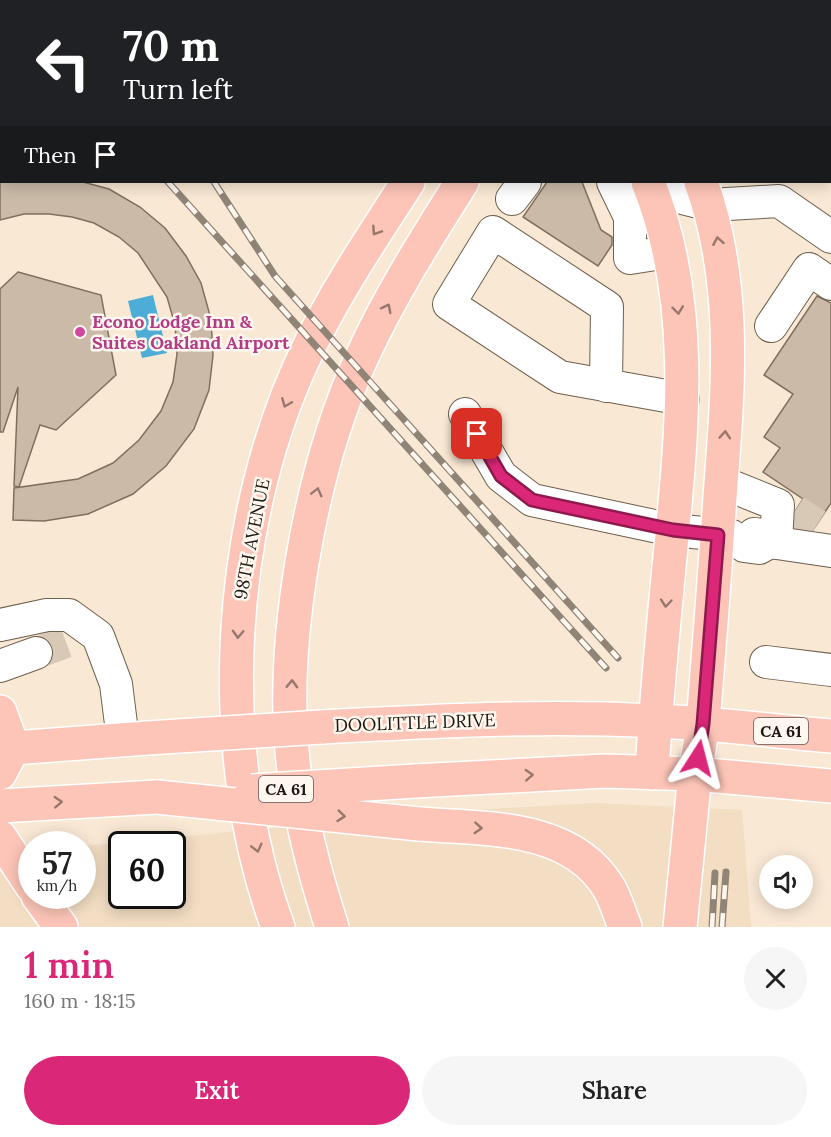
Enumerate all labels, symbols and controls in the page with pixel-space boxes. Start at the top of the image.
text: 70 m [123,19,219,73]
icon: left [24,24,102,102]
text: Turn left [123,72,233,106]
icon: arrive [89,138,122,171]
text: Then [24,141,77,169]
one-way arrow [372,225,384,235]
one-way arrow [712,237,725,247]
one-way arrow [380,304,391,314]
one-way arrow [672,306,684,315]
place label: Econo Lodge Inn & Suites Oakland Airport [92,310,290,354]
marker: Econo Lodge Inn & Suites Oakland Airport [73,325,87,339]
one-way arrow [281,397,293,408]
pin [451,408,502,459]
icon: arrive [460,417,493,450]
one-way arrow [718,431,731,440]
street label: 98TH AVENUE [229,476,275,601]
one-way arrow [310,487,323,497]
one-way arrow [660,599,673,608]
one-way arrow [231,630,244,639]
one-way arrow [285,680,298,689]
street label: DOOLITTLE DRIVE [334,708,496,737]
road number: CA 61 [754,718,808,744]
position arrow [666,726,730,790]
one-way arrow [524,768,533,781]
road number: CA 61 [259,776,313,802]
one-way arrow [54,796,63,809]
one-way arrow [336,809,345,822]
one-way arrow [473,822,482,835]
speed limit sign: 60 [108,831,186,909]
one-way arrow [249,843,262,853]
text: 57 [42,844,72,882]
map controls [759,855,813,909]
button: sound [759,855,813,909]
text: km/h [37,876,77,895]
text: 1 min [24,942,114,988]
button: close [744,947,807,1010]
text: 160 m · 18:15 [24,988,136,1013]
button: Exit [24,1056,410,1125]
button: Share [422,1056,807,1125]

